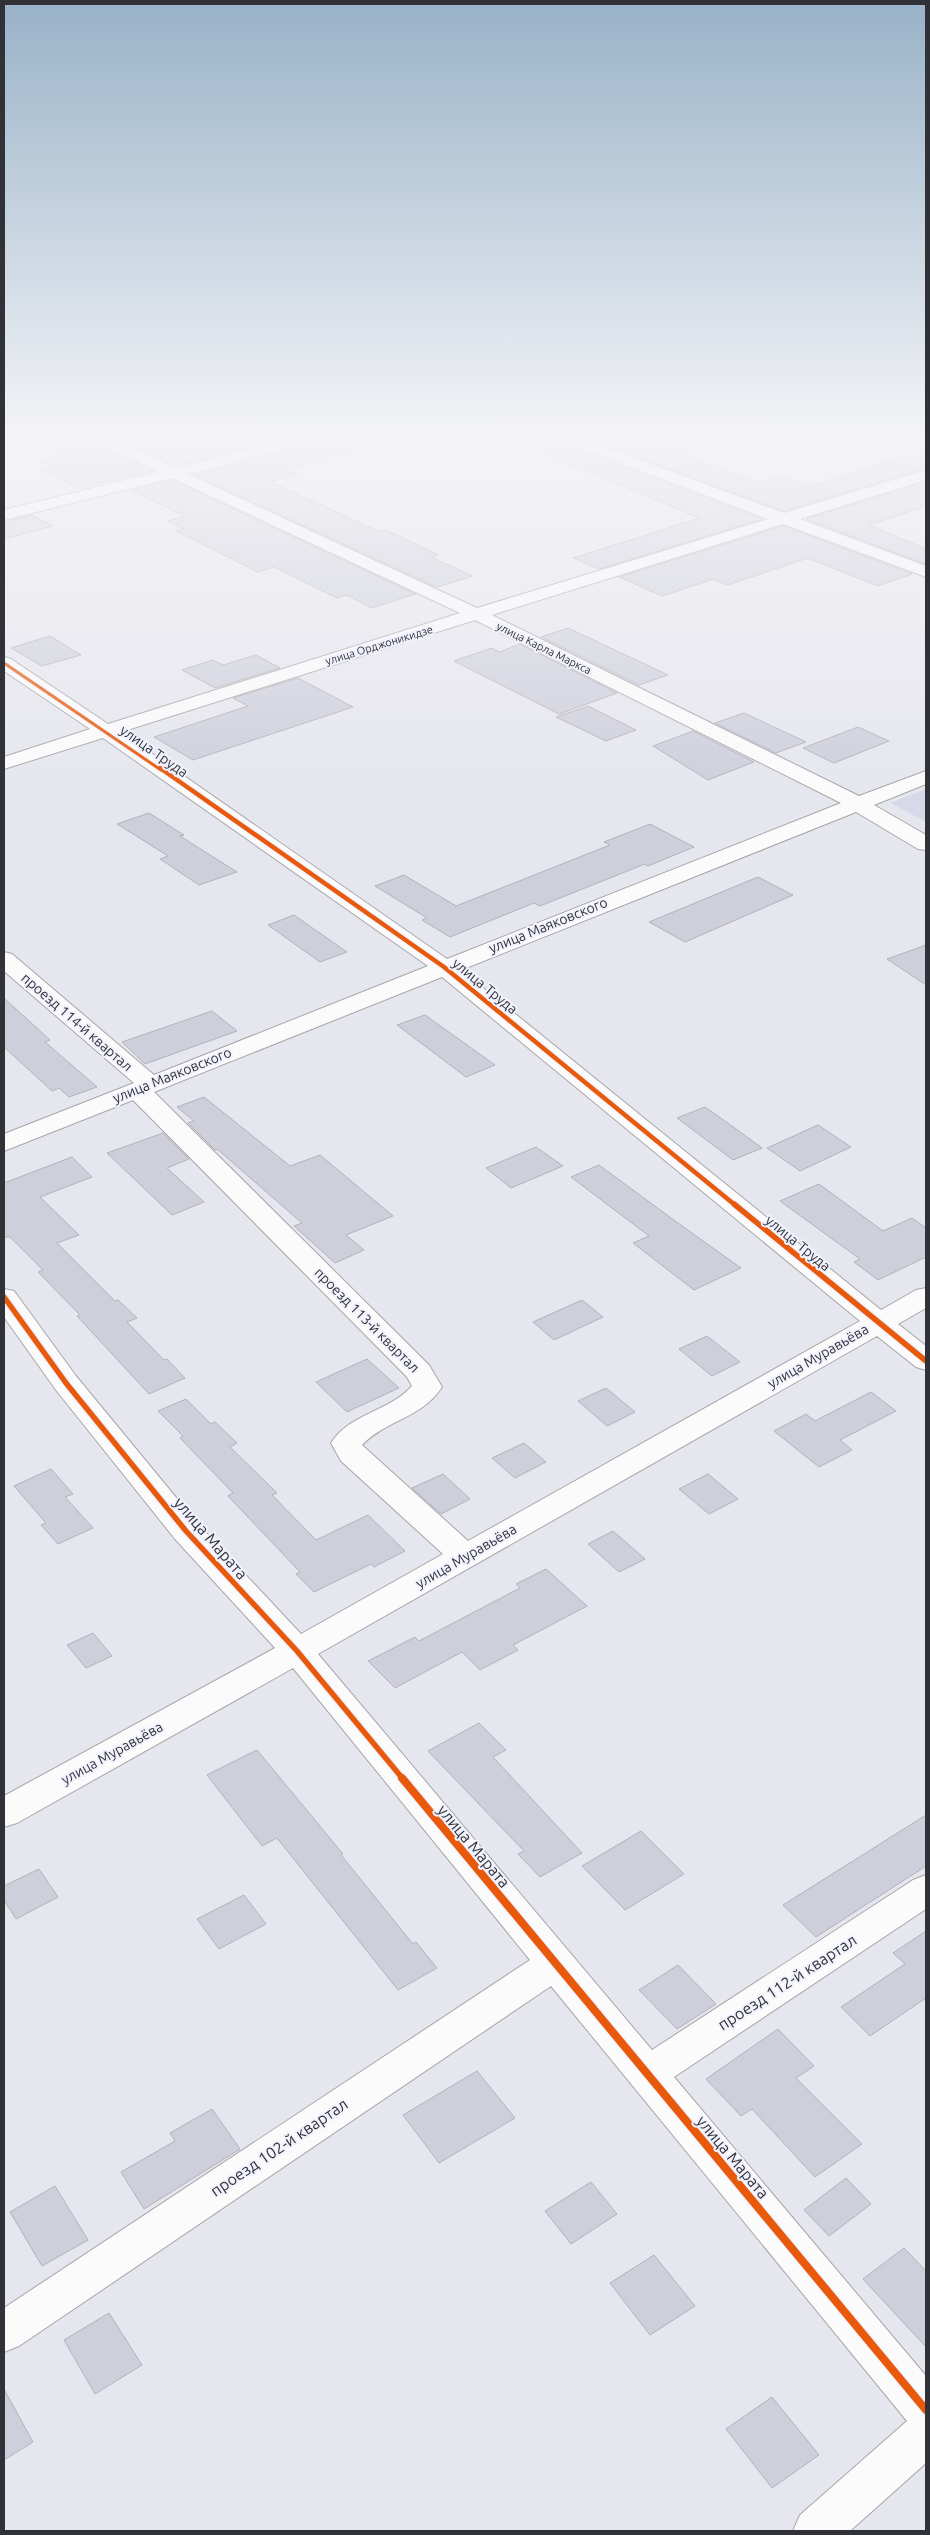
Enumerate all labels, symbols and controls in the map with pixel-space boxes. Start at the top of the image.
street label: улица Карла Маркса [495,620,593,676]
street label: улица Орджоникидзе [324,623,434,667]
street label: улица Труда [117,722,191,780]
street label: улица Маяковского [486,894,610,956]
street label: улица Труда [449,955,521,1017]
street label: проезд 114-й квартал [18,970,136,1074]
street label: улица Маяковского [110,1044,234,1106]
street label: улица Труда [762,1212,834,1274]
street label: проезд 113-й квартал [311,1264,423,1376]
street label: улица Муравьёва [765,1321,871,1391]
street label: улица Марата [171,1493,251,1583]
street label: улица Муравьёва [413,1521,519,1591]
street label: улица Муравьёва [59,1718,165,1788]
street label: улица Марата [434,1801,514,1891]
street label: проезд 112-й квартал [714,1930,860,2034]
street label: проезд 102-й квартал [207,2094,351,2200]
street label: улица Марата [693,2112,773,2202]

